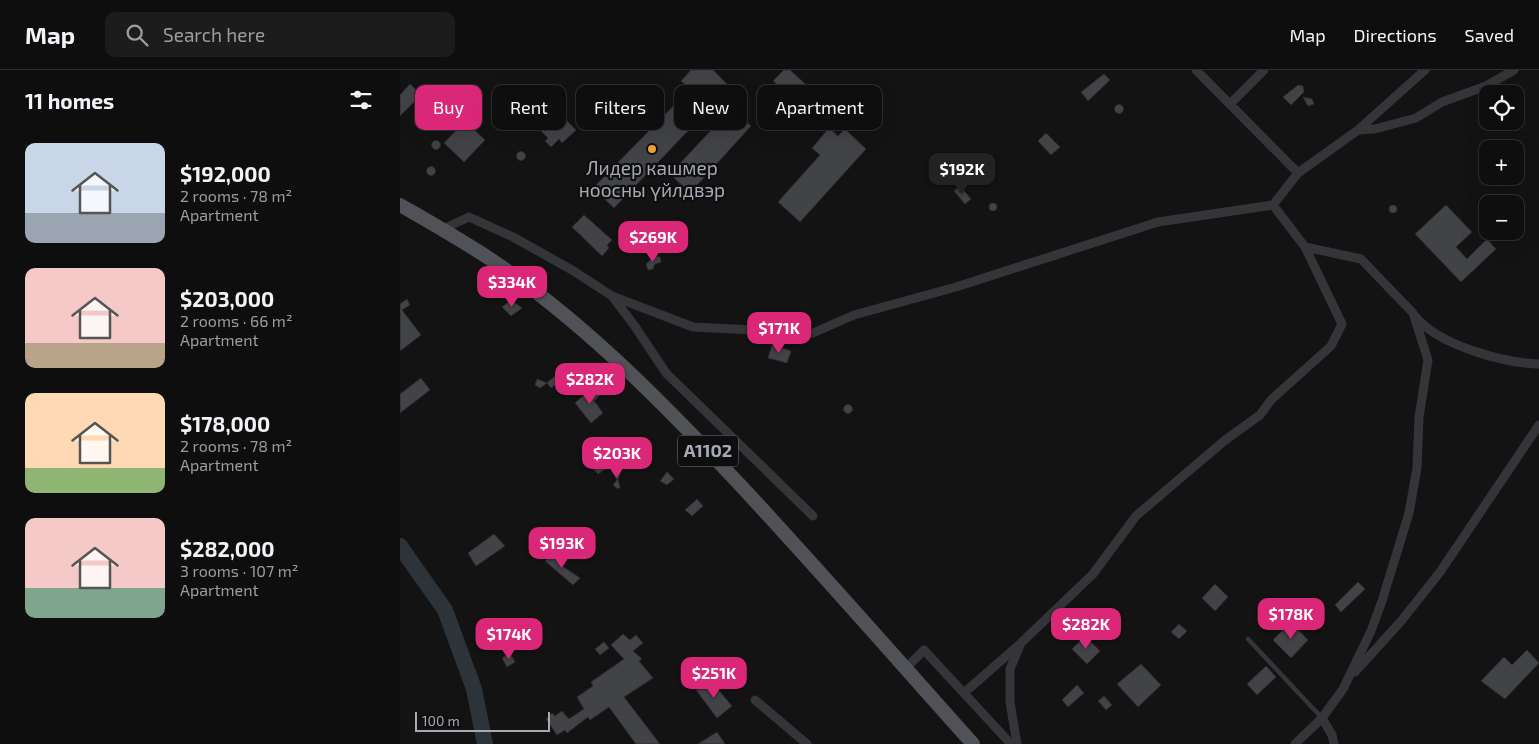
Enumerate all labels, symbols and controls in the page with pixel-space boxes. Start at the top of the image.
search box [105,12,455,57]
text: Map [25,20,75,49]
icon: search [123,21,151,49]
text: Search here [163,23,265,46]
text: Map [1289,24,1326,46]
text: Directions [1354,24,1437,46]
text: Saved [1465,24,1514,46]
chip: Buy [415,85,482,130]
chip: Rent [492,85,566,130]
chip: Filters [576,85,664,130]
chip: New [674,85,747,130]
chip: Apartment [757,85,882,130]
map controls [1479,85,1524,240]
button: locate [1479,85,1524,130]
icon: filters [347,86,375,114]
text: 11 homes [25,88,114,113]
button: + [1479,140,1524,185]
marker: Лидер кашмер ноосны үйлдвэр [646,143,658,155]
pin: $192K [927,152,997,195]
place label: Лидер кашмер ноосны үйлдвэр [579,156,725,201]
text: $192K [939,159,985,178]
text: $192,000 [180,161,271,186]
icon: home [65,163,125,223]
text: 2 rooms · 78 m² [180,186,292,205]
button: − [1479,195,1524,240]
text: Apartment [180,205,259,224]
pin: $269K [618,220,688,263]
text: $269K [629,227,677,246]
pin: $334K [477,266,547,308]
text: $334K [488,272,536,291]
text: $203,000 [180,286,274,311]
icon: home [65,288,125,348]
text: 2 rooms · 66 m² [180,311,293,330]
pin: $171K [744,312,814,354]
text: $171K [758,318,800,337]
text: Apartment [180,330,259,349]
pin: $282K [555,362,625,405]
text: $282K [566,369,614,388]
text: $178,000 [180,411,270,436]
icon: home [65,413,125,473]
text: 2 rooms · 78 m² [180,436,292,455]
pin: $203K [582,436,652,479]
road number: A1102 [678,436,738,466]
text: $203K [593,443,641,462]
text: Apartment [180,455,259,474]
pin: $193K [527,526,597,569]
text: $193K [540,533,584,552]
text: $282,000 [180,536,275,561]
icon: home [65,538,125,598]
text: 3 rooms · 107 m² [180,561,298,580]
text: Apartment [180,580,259,599]
pin: $178K [1256,598,1326,640]
text: $178K [1269,604,1313,623]
pin: $282K [1051,608,1121,650]
text: $282K [1062,614,1110,633]
pin: $174K [474,618,544,660]
text: $174K [487,624,531,643]
pin: $251K [679,656,749,699]
text: $251K [692,663,736,682]
scale bar [415,709,550,732]
text: 100 m [422,712,460,729]

